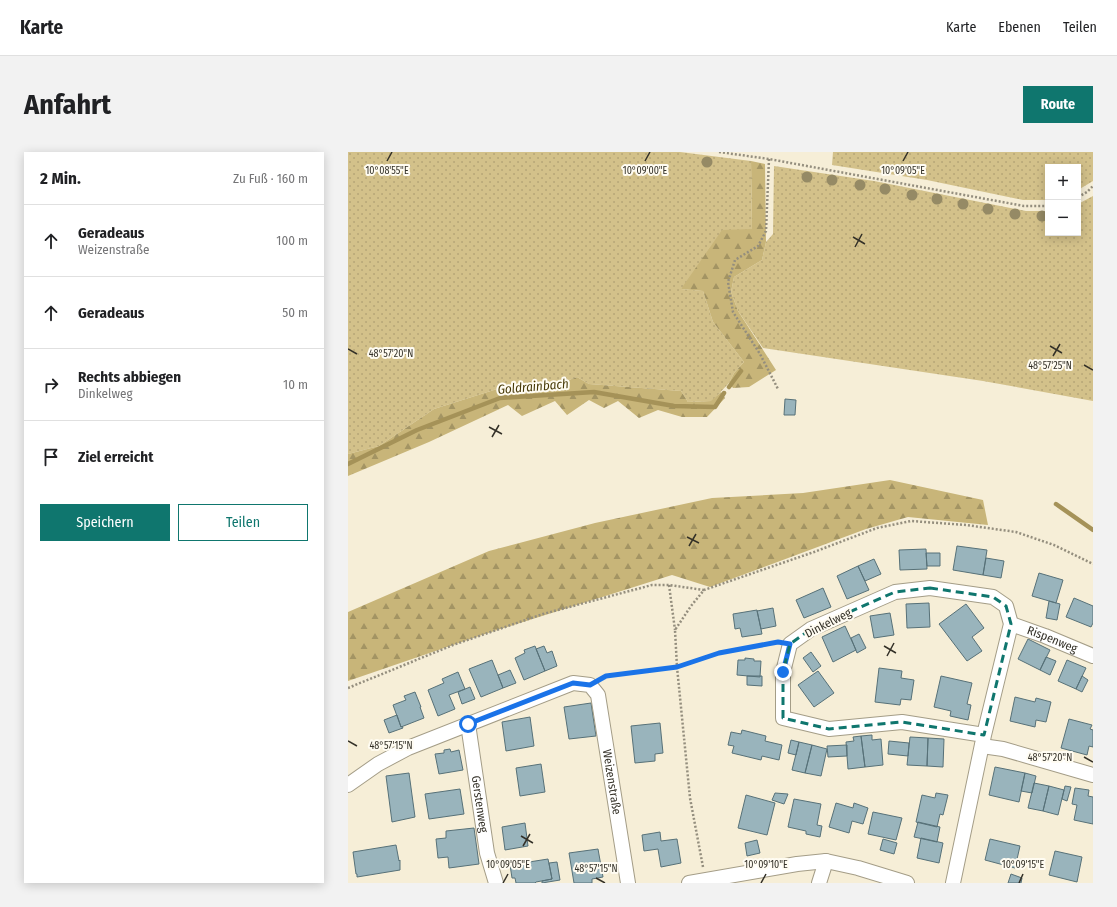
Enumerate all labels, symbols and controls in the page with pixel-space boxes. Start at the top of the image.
text: Karte [20,16,63,39]
text: Karte [946,19,976,36]
text: Ebenen [998,19,1041,36]
text: Teilen [1063,19,1097,36]
button: Route [1023,86,1093,123]
text: Anfahrt [24,88,111,121]
map controls [1045,164,1081,236]
button: + [1045,164,1081,200]
text: 10°08'55"E [365,165,409,177]
text: 10°09'00"E [623,165,668,177]
text: 10°09'05"E [881,165,925,177]
text: 2 Min. [40,168,81,189]
text: Zu Fuß · 160 m [233,171,308,186]
button: − [1045,200,1081,236]
text: Geradeaus [78,224,144,242]
icon: ahead [40,230,62,252]
text: 100 m [276,233,308,248]
text: Weizenstraße [78,242,149,257]
icon: ahead [40,302,62,324]
text: Geradeaus [78,304,144,322]
text: 50 m [282,305,308,320]
text: 48°57'20"N [369,348,413,360]
text: 48°57'25"N [1028,360,1072,372]
text: Rechts abbiegen [78,368,181,386]
icon: right [40,374,62,396]
water label: Goldrainbach [497,376,569,397]
text: 10 m [283,377,308,392]
text: Dinkelweg [78,386,133,401]
icon: arrive [40,446,62,468]
text: Ziel erreicht [78,448,153,466]
button: Speichern [40,504,170,541]
button: Teilen [178,504,308,541]
street label: Dinkelweg [802,605,854,641]
street label: Rispenweg [1025,623,1080,656]
route end [774,663,792,681]
route start [459,715,477,733]
text: 48°57'15"N [369,740,413,752]
street label: Weizenstraße [600,748,624,816]
text: 48°57'20"N [1028,752,1072,764]
street label: Gerstenweg [469,775,491,834]
text: 10°09'05"E [486,859,530,871]
text: 10°09'10"E [744,859,788,871]
text: 10°09'15"E [1002,859,1045,871]
text: 48°57'15"N [574,863,618,875]

